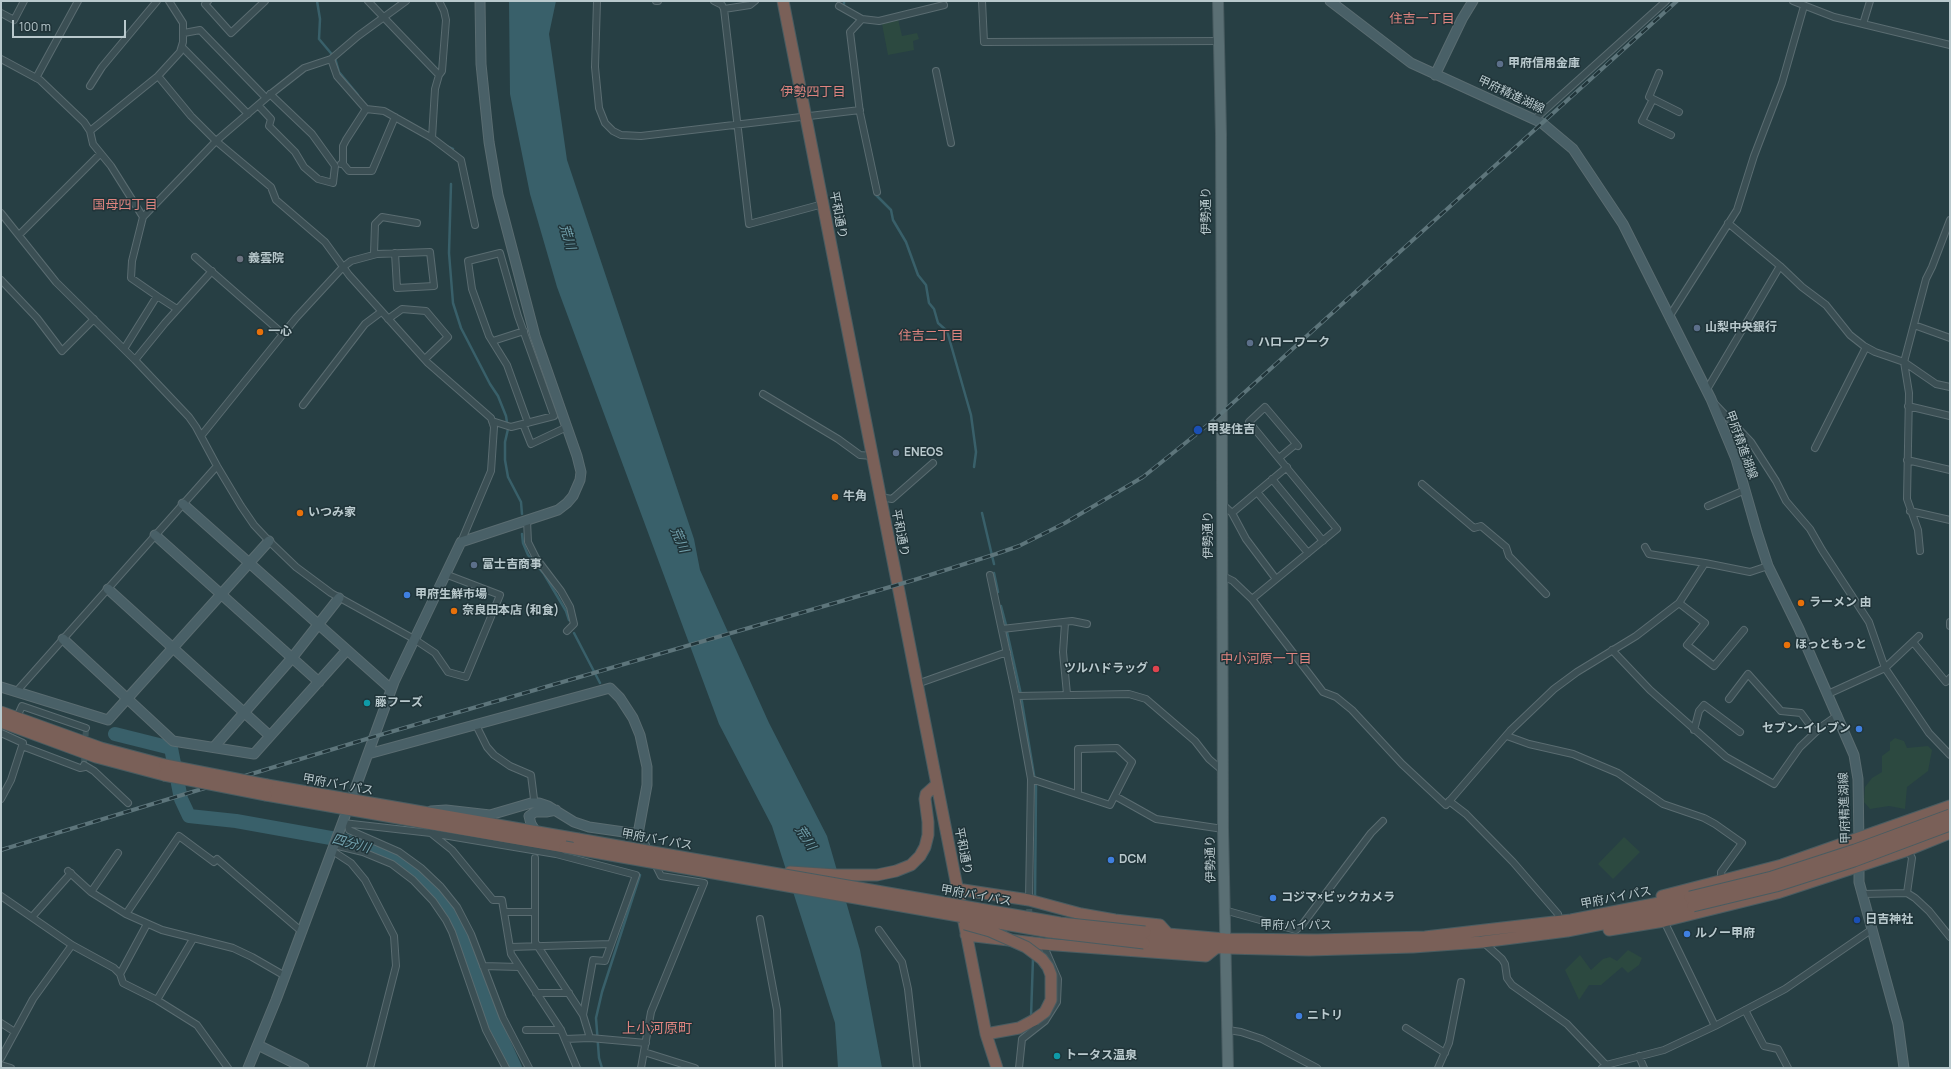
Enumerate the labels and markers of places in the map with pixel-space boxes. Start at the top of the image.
place label: 甲府信用金庫 [1508,57,1580,71]
marker: 甲府信用金庫 [1495,59,1505,69]
place label: 義雲院 [248,252,284,266]
marker: 義雲院 [235,254,245,264]
place label: 山梨中央銀行 [1705,321,1777,335]
marker: 山梨中央銀行 [1692,323,1702,333]
place label: 一心 [268,325,292,339]
marker: 一心 [255,327,265,337]
place label: ハローワーク [1258,336,1330,350]
marker: ハローワーク [1245,338,1255,348]
place label: 甲斐住吉 [1207,423,1255,437]
marker: 甲斐住吉 [1192,424,1204,436]
place label: ENEOS [904,446,943,460]
marker: ENEOS [891,448,901,458]
place label: 牛角 [843,490,867,504]
marker: 牛角 [830,492,840,502]
place label: いつみ家 [308,506,356,520]
marker: いつみ家 [295,508,305,518]
place label: 富士吉商事 [482,558,542,572]
marker: 富士吉商事 [469,560,479,570]
place label: 甲府生鮮市場 [415,588,487,602]
marker: 甲府生鮮市場 [402,590,412,600]
place label: ラーメン 由 [1809,596,1871,610]
marker: ラーメン 由 [1796,598,1806,608]
place label: 奈良田本店 (和食) [462,604,559,618]
marker: 奈良田本店 (和食) [449,606,459,616]
place label: ほっともっと [1795,638,1867,652]
marker: ほっともっと [1782,640,1792,650]
place label: ツルハドラッグ [1064,662,1148,676]
marker: ツルハドラッグ [1151,664,1161,674]
place label: 藤フーズ [375,696,423,710]
marker: 藤フーズ [362,698,372,708]
place label: セブン-イレブン [1762,722,1851,736]
marker: セブン-イレブン [1854,724,1864,734]
place label: DCM [1119,853,1147,867]
marker: DCM [1106,855,1116,865]
place label: コジマ×ビックカメラ [1281,891,1395,905]
marker: コジマ×ビックカメラ [1268,893,1278,903]
place label: 日吉神社 [1865,913,1913,927]
marker: 日吉神社 [1852,915,1862,925]
place label: ルノー甲府 [1695,927,1755,941]
marker: ルノー甲府 [1682,929,1692,939]
place label: ニトリ [1307,1009,1343,1023]
marker: ニトリ [1294,1011,1304,1021]
place label: トータス温泉 [1065,1049,1137,1063]
marker: トータス温泉 [1052,1051,1062,1061]

